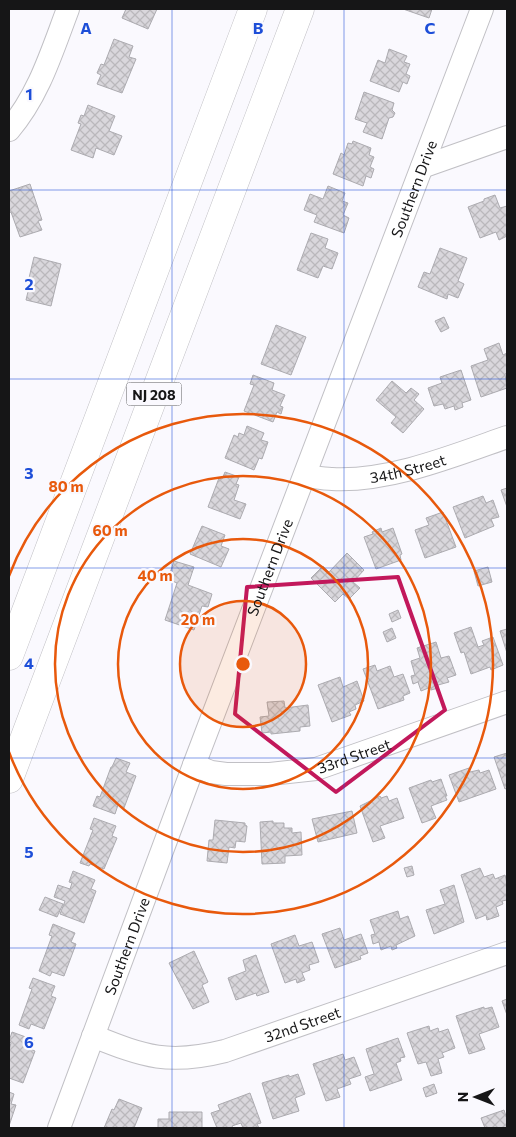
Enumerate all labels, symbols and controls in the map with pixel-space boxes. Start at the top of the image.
text: A [80,18,92,37]
text: B [253,18,264,37]
text: C [425,18,436,37]
text: 1 [25,84,33,103]
street label: Southern Drive [387,137,440,240]
text: 2 [24,274,34,293]
road number: NJ 208 [126,382,182,406]
street label: 34th Street [369,450,448,486]
text: 3 [24,463,34,482]
text: 80 m [48,477,84,495]
street label: Southern Drive [243,516,296,618]
text: 60 m [92,521,128,539]
text: 40 m [137,566,173,584]
text: 20 m [181,610,215,628]
text: 4 [24,653,34,672]
centre of rings [234,655,252,673]
street label: 33rd Street [315,734,393,777]
text: 5 [24,842,34,861]
street label: Southern Drive [100,895,153,997]
street label: 32nd Street [262,1003,343,1046]
text: 6 [24,1032,34,1051]
north arrow [451,1072,501,1122]
text: N [454,1092,471,1102]

